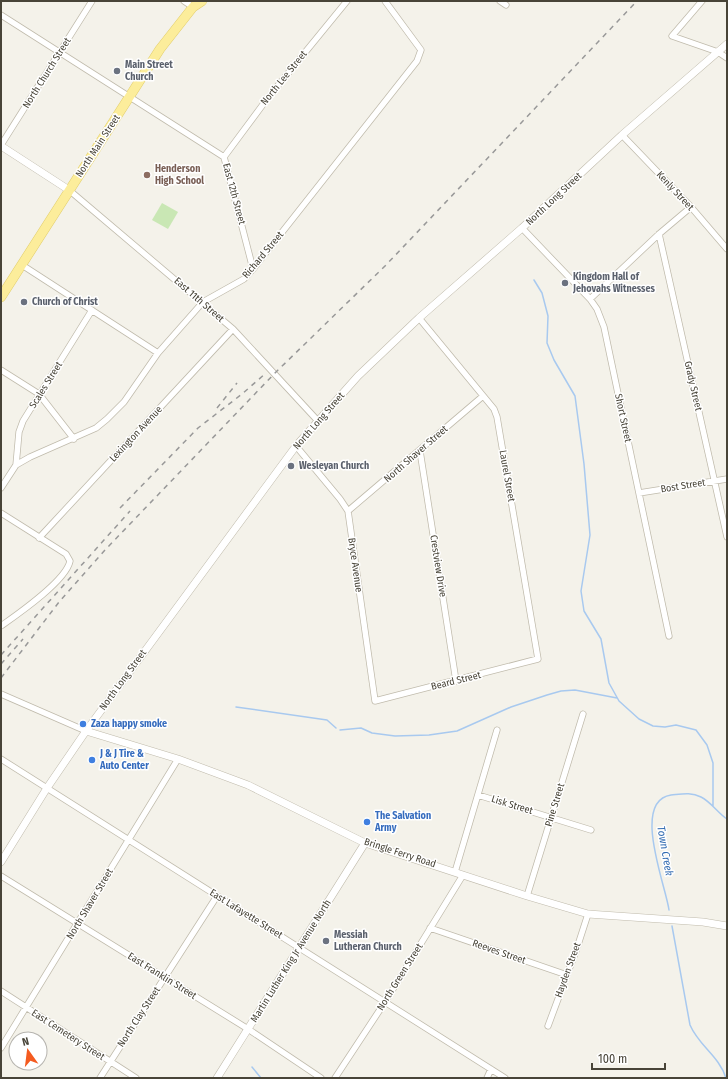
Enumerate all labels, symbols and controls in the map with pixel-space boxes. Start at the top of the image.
street label: North Church Street [20,35,74,110]
street label: North Lee Street [258,48,310,108]
place label: Main Street Church [125,59,173,83]
marker: Main Street Church [112,66,122,76]
street label: North Main Street [73,112,123,180]
street label: East 12th Street [220,162,248,227]
place label: Henderson High School [155,163,204,187]
street label: Kenly Street [654,169,697,214]
marker: Henderson High School [142,170,152,180]
street label: North Long Street [524,170,585,228]
street label: Richard Street [240,228,287,281]
place label: Kingdom Hall of Jehovahs Witnesses [572,271,656,295]
street label: East 11th Street [172,275,227,325]
marker: Kingdom Hall of Jehovahs Witnesses [560,278,570,288]
place label: Church of Christ [32,296,98,308]
marker: Church of Christ [19,297,29,307]
street label: Scales Street [27,359,65,411]
street label: Grady Street [681,360,705,413]
street label: North Long Street [291,389,348,452]
street label: Short Street [612,393,634,444]
street label: Lexington Avenue [107,404,165,464]
street label: North Shaver Street [382,423,451,485]
street label: Laurel Street [497,449,518,503]
place label: Wesleyan Church [299,460,369,472]
marker: Wesleyan Church [286,461,296,471]
street label: Bost Street [660,476,707,495]
street label: Crestview Drive [427,534,449,598]
street label: Bryce Avenue [345,537,365,593]
street label: North Long Street [97,647,149,713]
street label: Beard Street [430,669,483,693]
place label: Zaza happy smoke [91,718,167,730]
marker: Zaza happy smoke [78,719,88,729]
place label: J & J Tire & Auto Center [99,748,149,772]
marker: J & J Tire & Auto Center [87,755,97,765]
street label: Pine Street [543,781,568,828]
street label: Lisk Street [490,793,535,817]
place label: The Salvation Army [374,810,431,834]
marker: The Salvation Army [362,817,372,827]
water label: Town Creek [654,825,676,877]
street label: Bringle Ferry Road [363,836,437,870]
street label: North Shaver Street [64,866,116,942]
street label: East Lafayette Street [207,887,285,942]
street label: Martin Luther King Jr Avenue North [248,898,334,1024]
place label: Messiah Lutheran Church [334,929,402,953]
marker: Messiah Lutheran Church [321,936,331,946]
street label: Reeves Street [471,937,528,967]
street label: Hayden Street [552,940,584,999]
street label: North Green Street [375,941,426,1013]
street label: East Franklin Street [125,950,199,1002]
street label: North Clay Street [115,984,163,1049]
street label: East Cemetery Street [29,1007,107,1063]
north arrow [8,1031,48,1071]
text: N [21,1035,30,1049]
scale bar [592,1045,665,1071]
text: 100 m [598,1052,627,1066]

